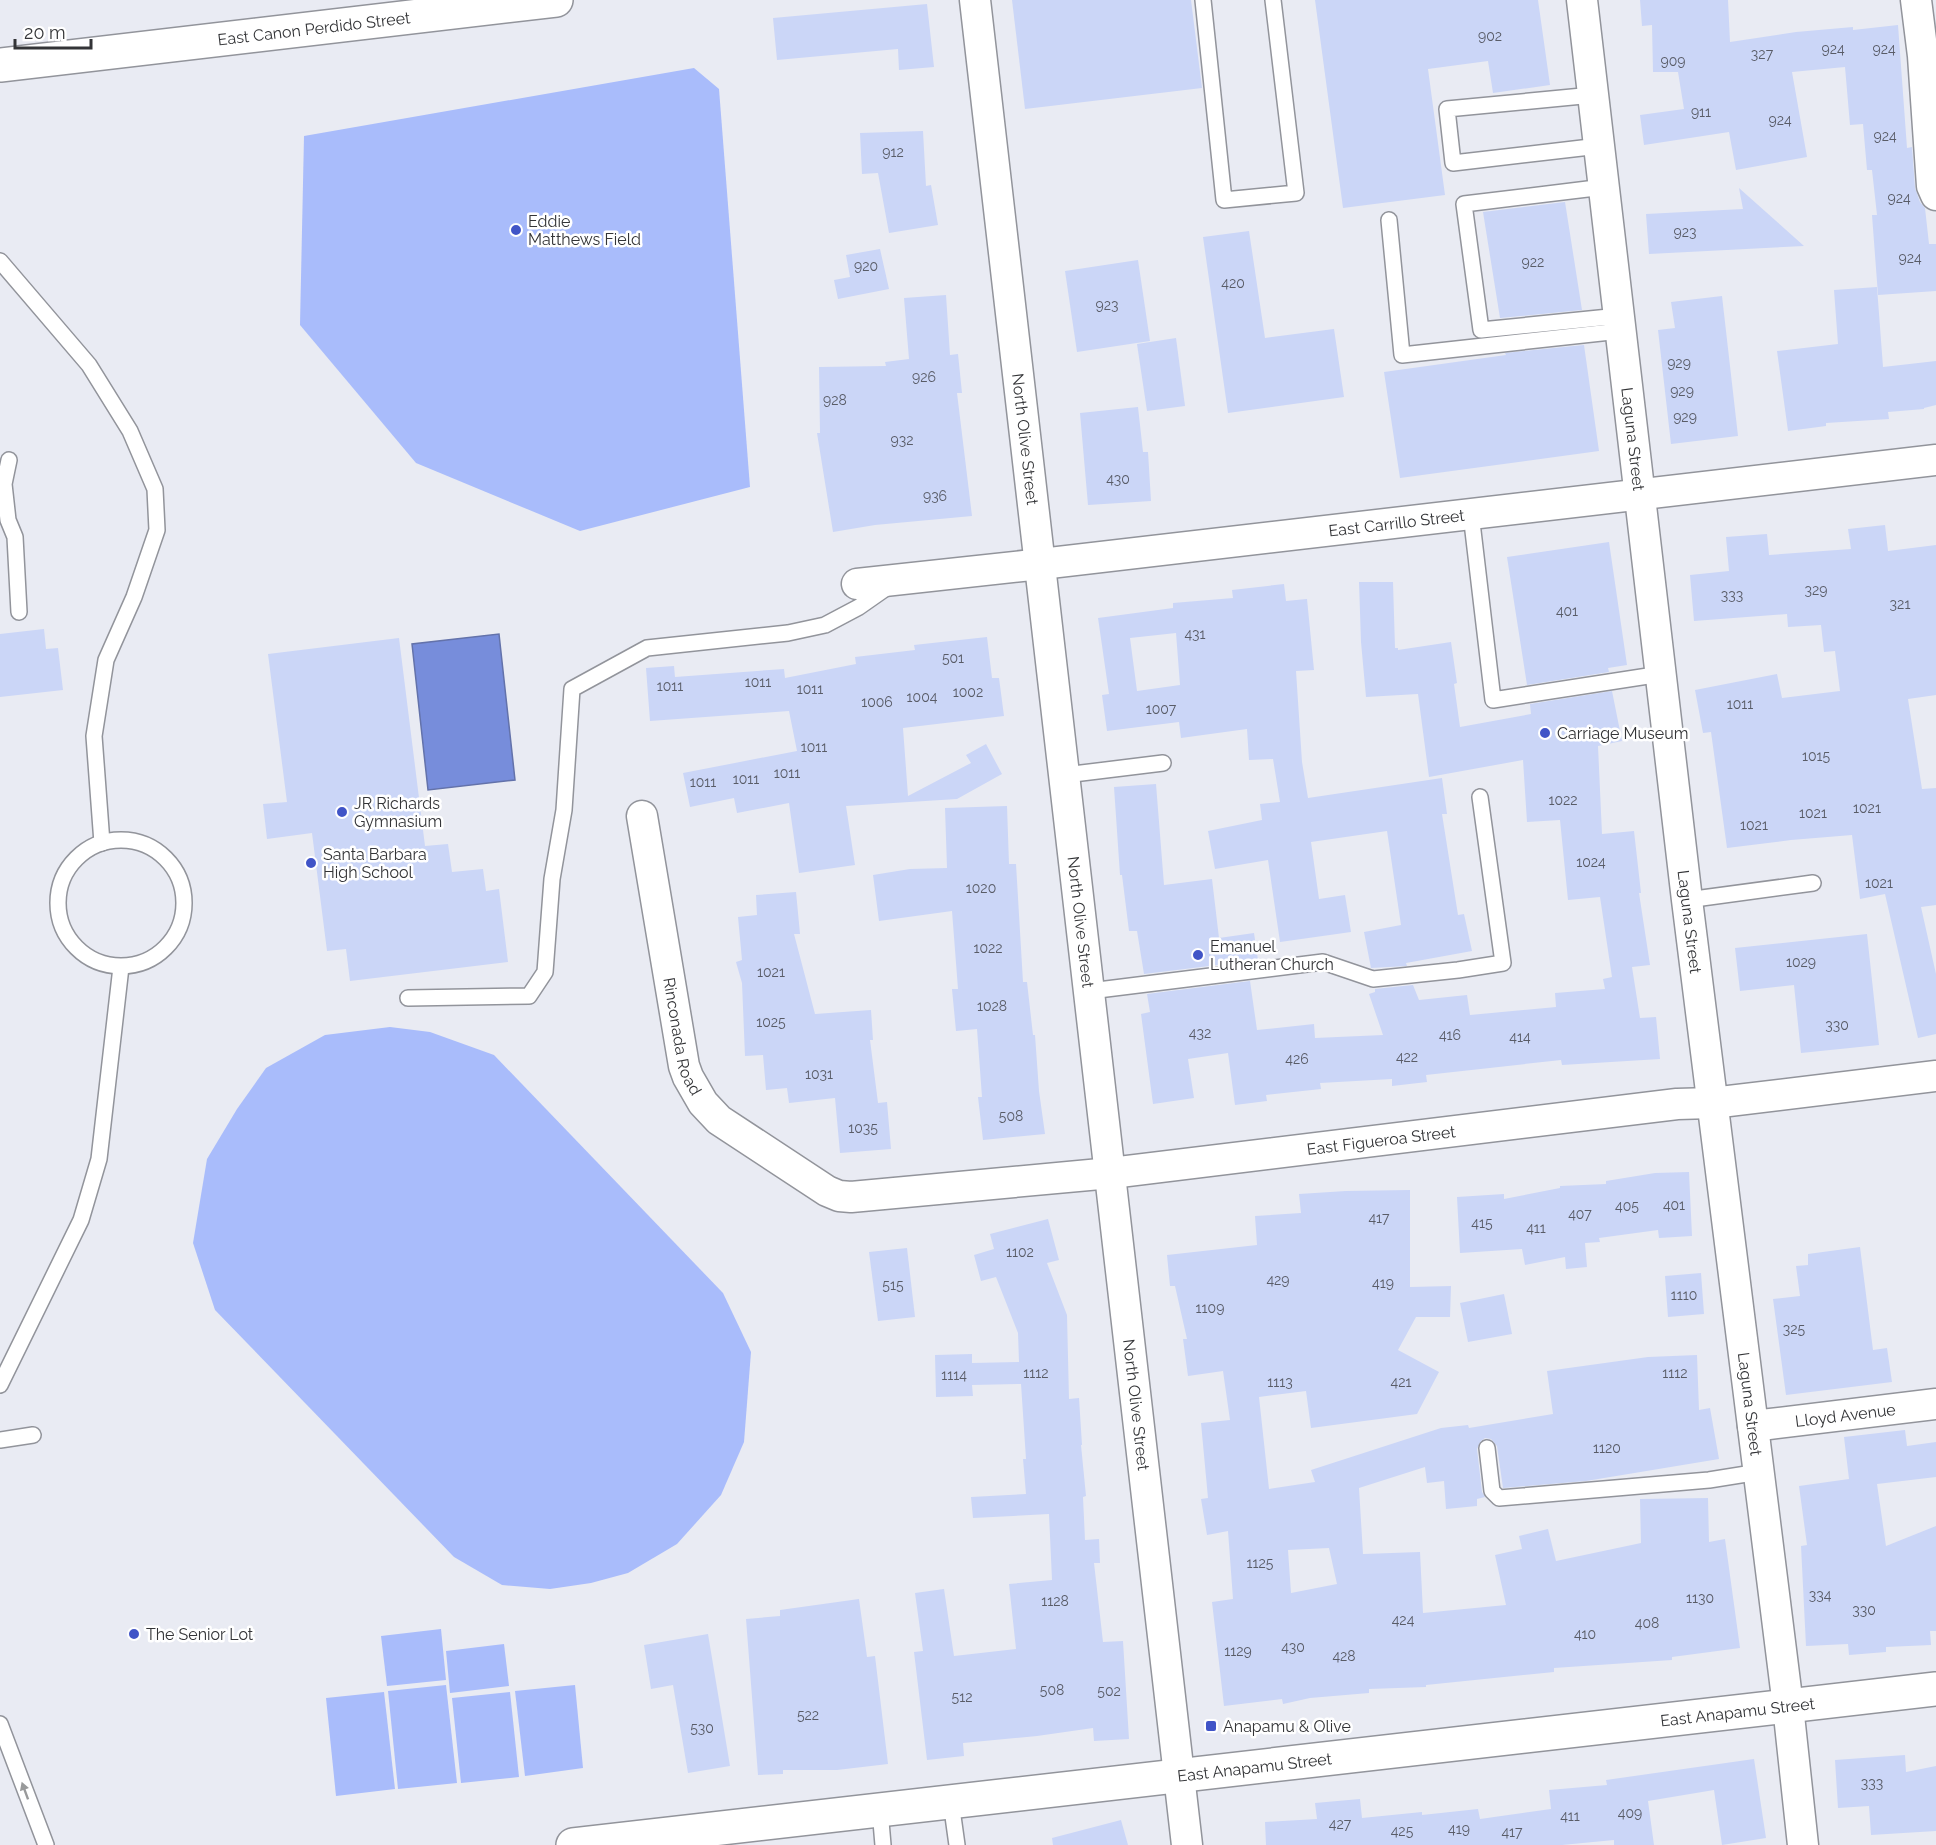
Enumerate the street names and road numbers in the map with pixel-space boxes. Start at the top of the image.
street label: East Canon Perdido Street [217,8,412,49]
street label: North Olive Street [1008,372,1043,507]
street label: Laguna Street [1618,386,1649,492]
street label: East Carrillo Street [1327,505,1466,540]
street label: North Olive Street [1064,855,1098,989]
street label: Laguna Street [1674,869,1706,975]
street label: Rinconada Road [660,976,706,1098]
street label: East Figueroa Street [1306,1122,1457,1159]
street label: North Olive Street [1119,1338,1153,1472]
street label: Laguna Street [1734,1351,1766,1457]
street label: Lloyd Avenue [1794,1399,1897,1430]
street label: East Anapamu Street [1659,1693,1816,1730]
street label: East Anapamu Street [1176,1749,1333,1785]

